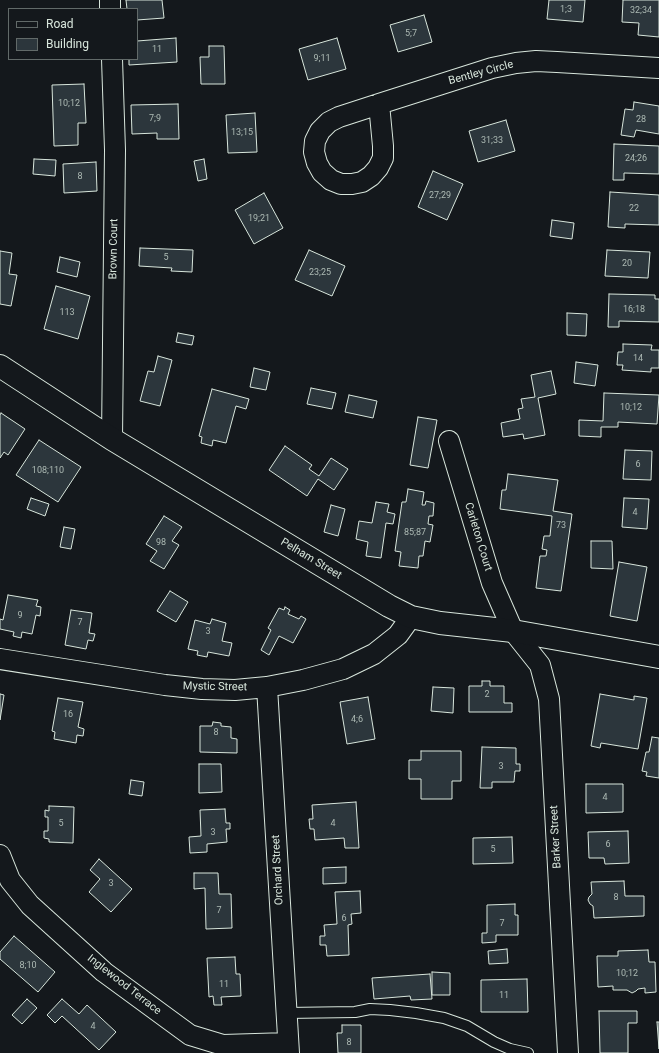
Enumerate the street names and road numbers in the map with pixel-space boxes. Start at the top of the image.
street label: Bentley Circle [447,58,515,88]
street label: Brown Court [107,218,121,280]
street label: Carleton Court [461,501,495,573]
street label: Pelham Street [278,536,344,582]
street label: Mystic Street [183,680,247,694]
street label: Barker Street [548,805,564,869]
street label: Orchard Street [270,834,286,906]
street label: Inglewood Terrace [84,952,164,1018]

